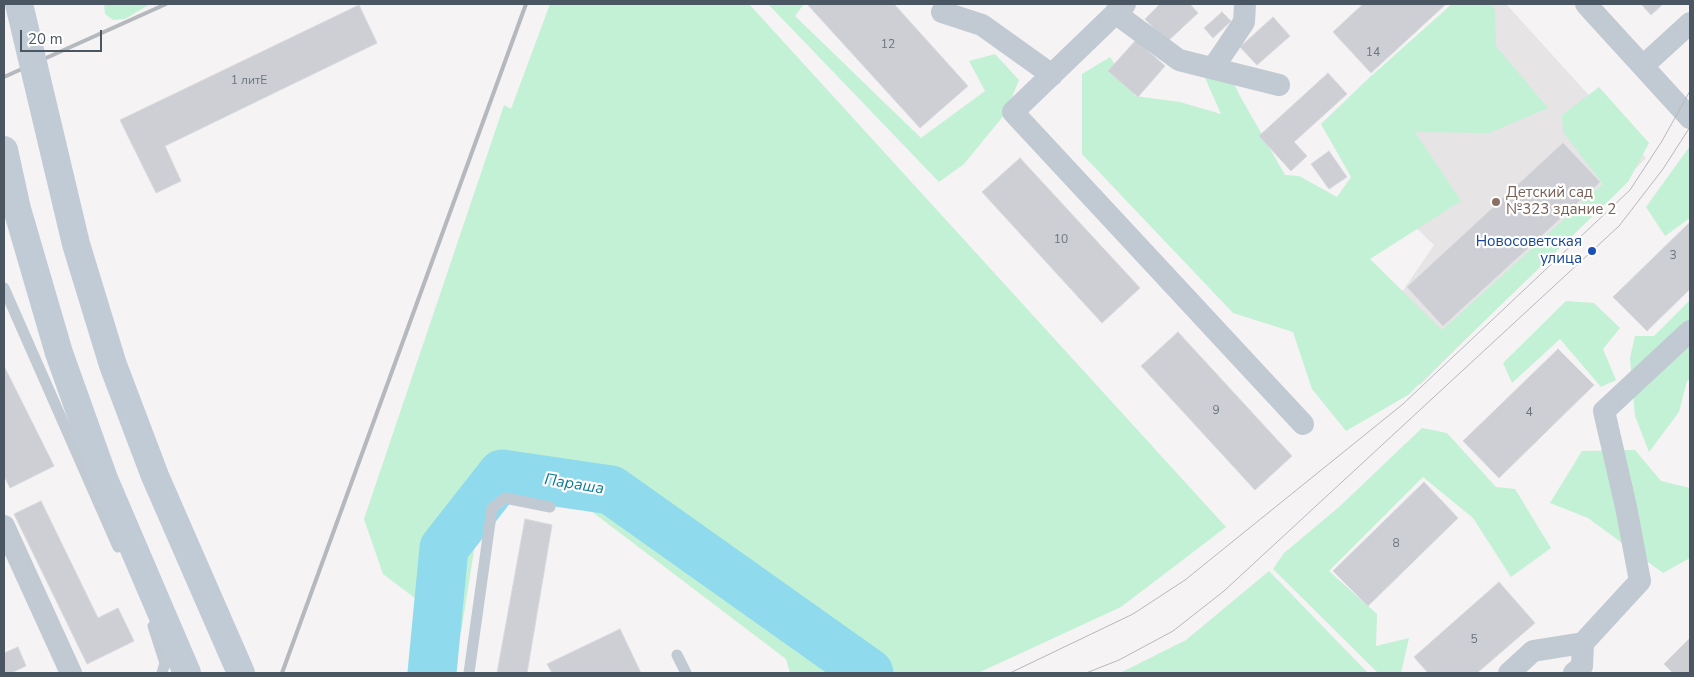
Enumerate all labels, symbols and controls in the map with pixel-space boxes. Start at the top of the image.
scale bar [22,20,105,52]
text: 20 m [28,29,63,49]
house number: 12 [881,38,895,52]
house number: 14 [1366,46,1380,60]
house number: 1 литЕ [231,74,267,88]
place label: Детский сад №323 здание 2 [1506,184,1616,219]
marker: Детский сад №323 здание 2 [1490,196,1502,208]
house number: 10 [1054,233,1068,247]
place label: Новосоветская улица [1476,233,1582,268]
marker: Новосоветская улица [1586,245,1598,257]
house number: 3 [1669,249,1677,263]
house number: 9 [1212,404,1220,418]
house number: 4 [1525,406,1533,420]
water label: Параша [543,471,605,499]
house number: 8 [1392,537,1400,551]
house number: 5 [1470,633,1478,647]

